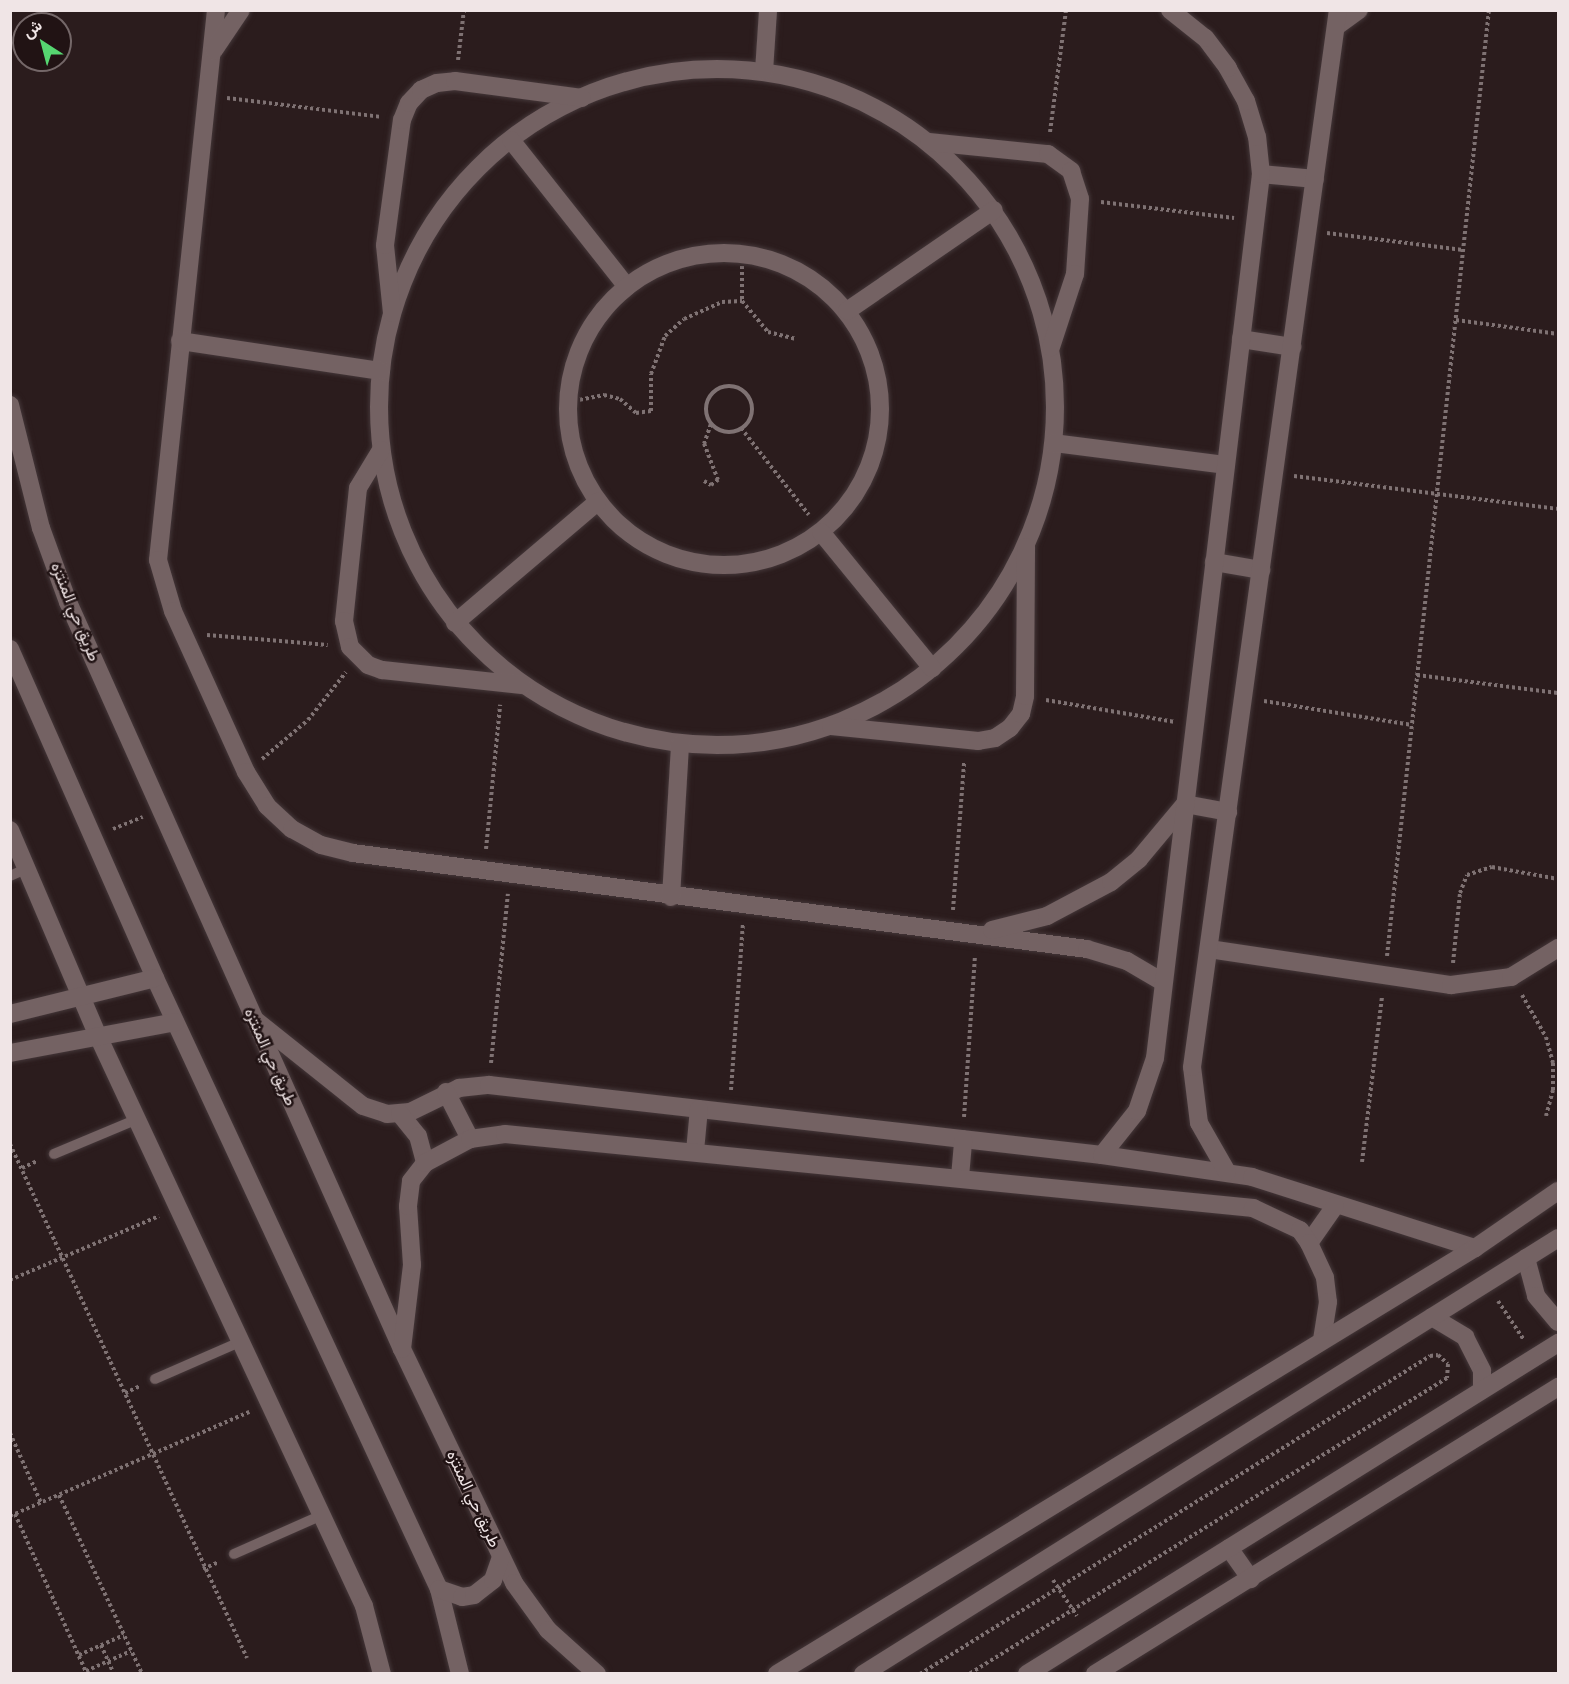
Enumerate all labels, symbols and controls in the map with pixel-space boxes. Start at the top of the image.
north arrow [12,12,72,72]
text: ش [18,15,46,43]
street label: طريق حي المنتزه [46,560,104,664]
street label: طريق حي المنتزه [240,1005,300,1109]
street label: طريق حي المنتزه [442,1447,504,1551]

